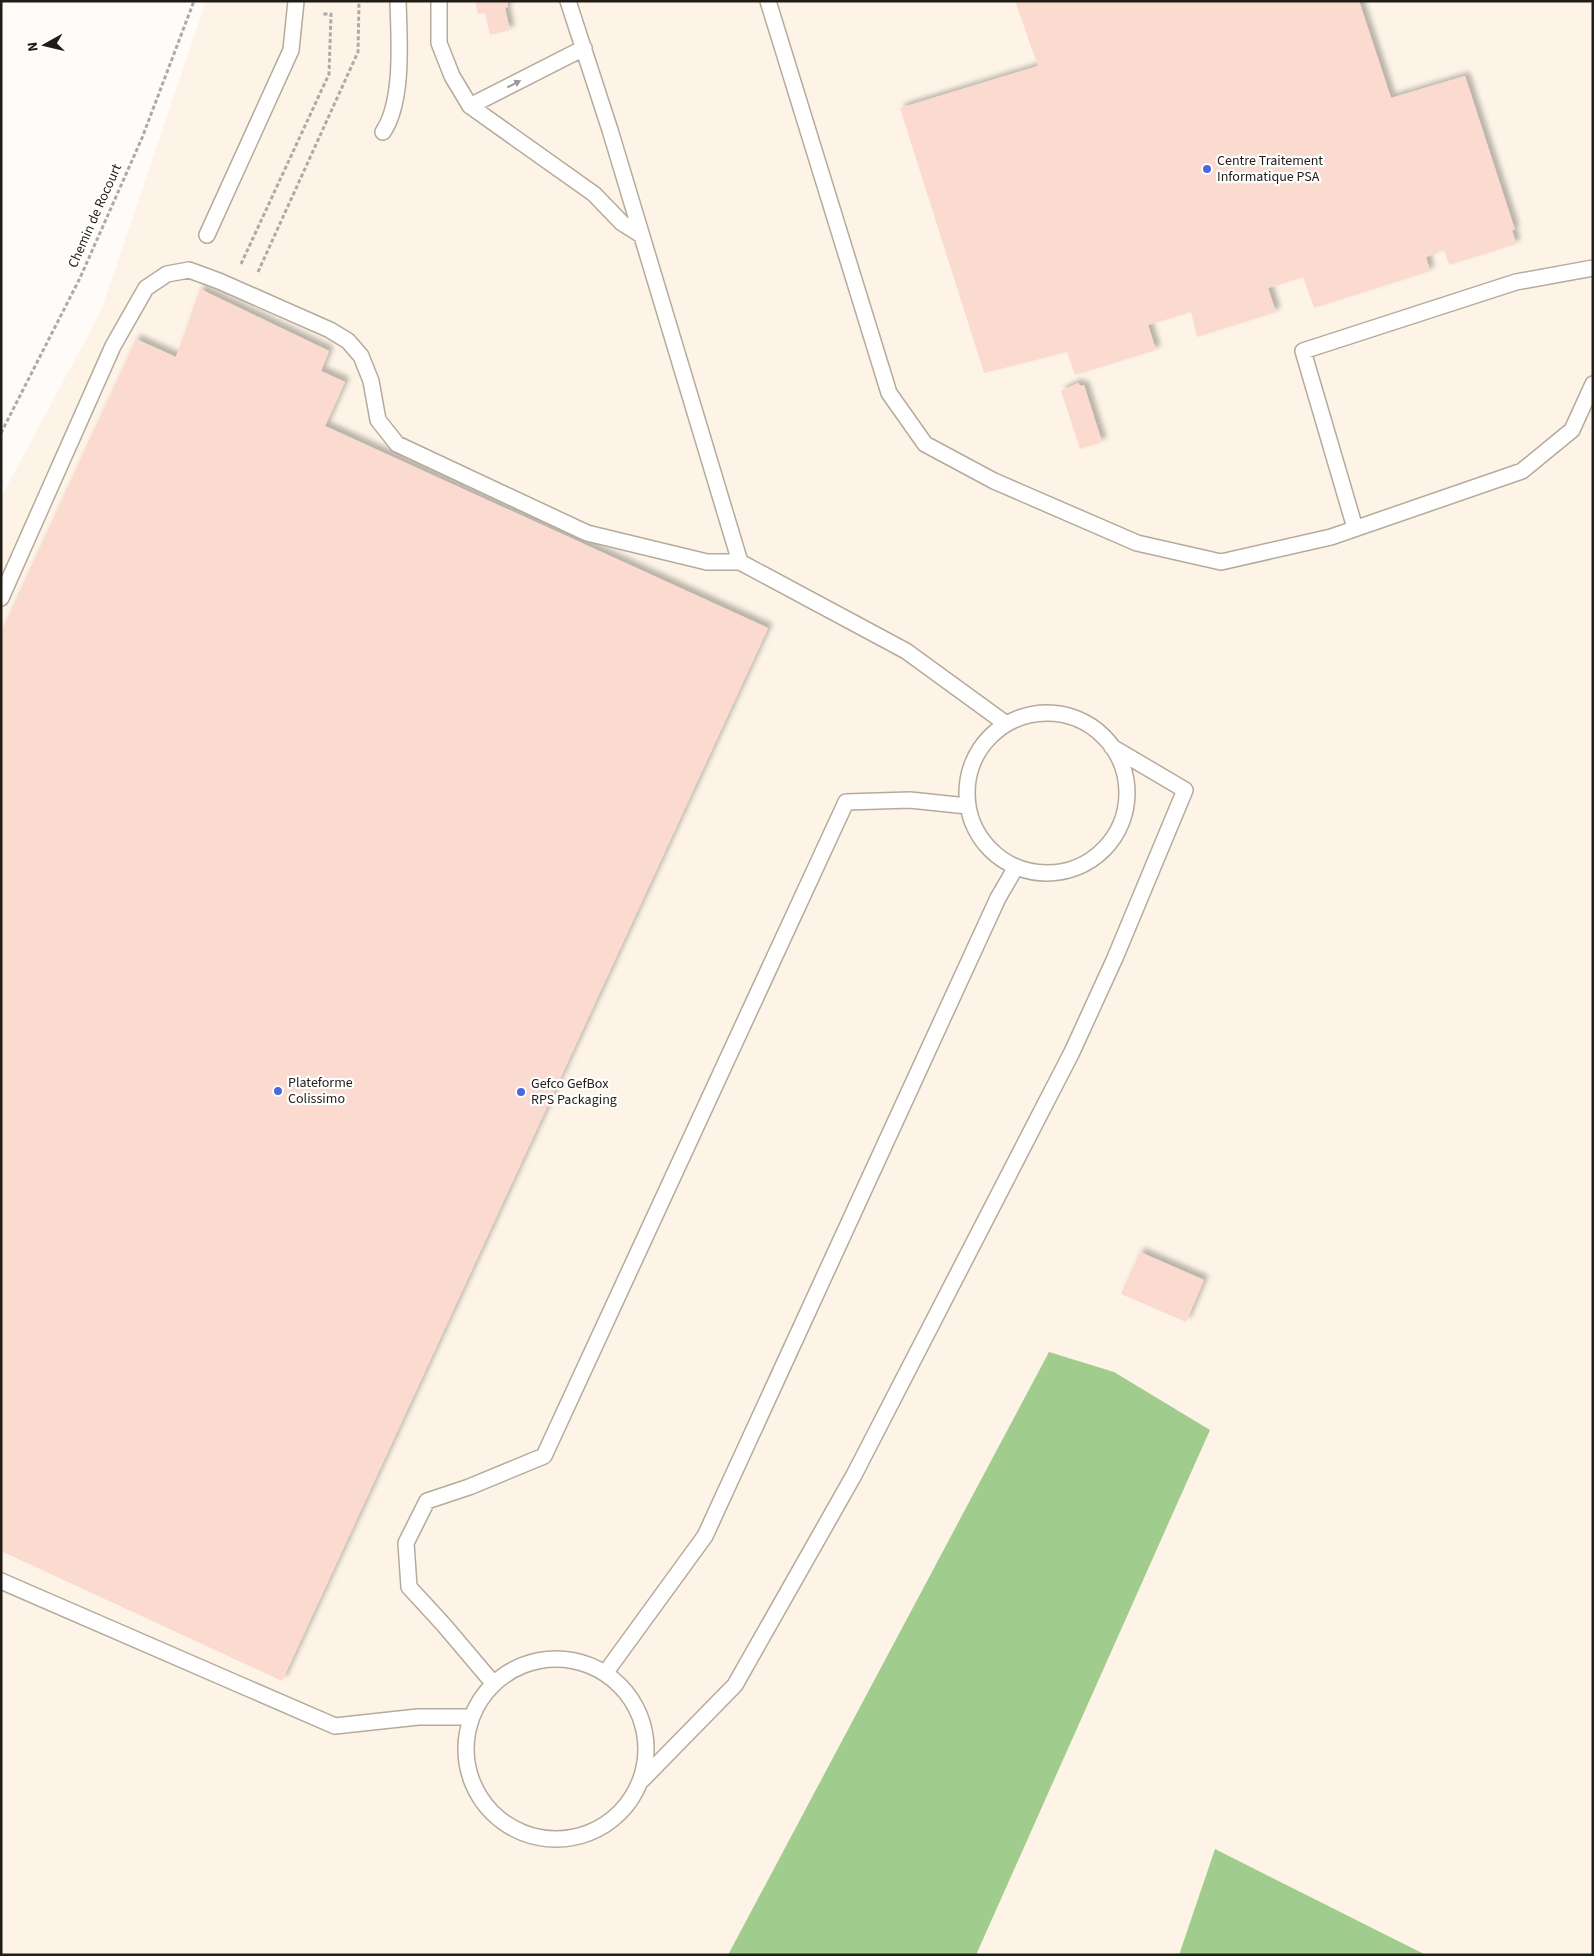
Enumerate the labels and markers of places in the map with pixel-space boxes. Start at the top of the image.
place label: Centre Traitement Informatique PSA [1217,151,1323,187]
marker: Centre Traitement Informatique PSA [1201,163,1213,175]
place label: Plateforme Colissimo [288,1073,353,1109]
place label: Gefco GefBox RPS Packaging [531,1074,617,1110]
marker: Plateforme Colissimo [272,1085,284,1097]
marker: Gefco GefBox RPS Packaging [515,1086,527,1098]

